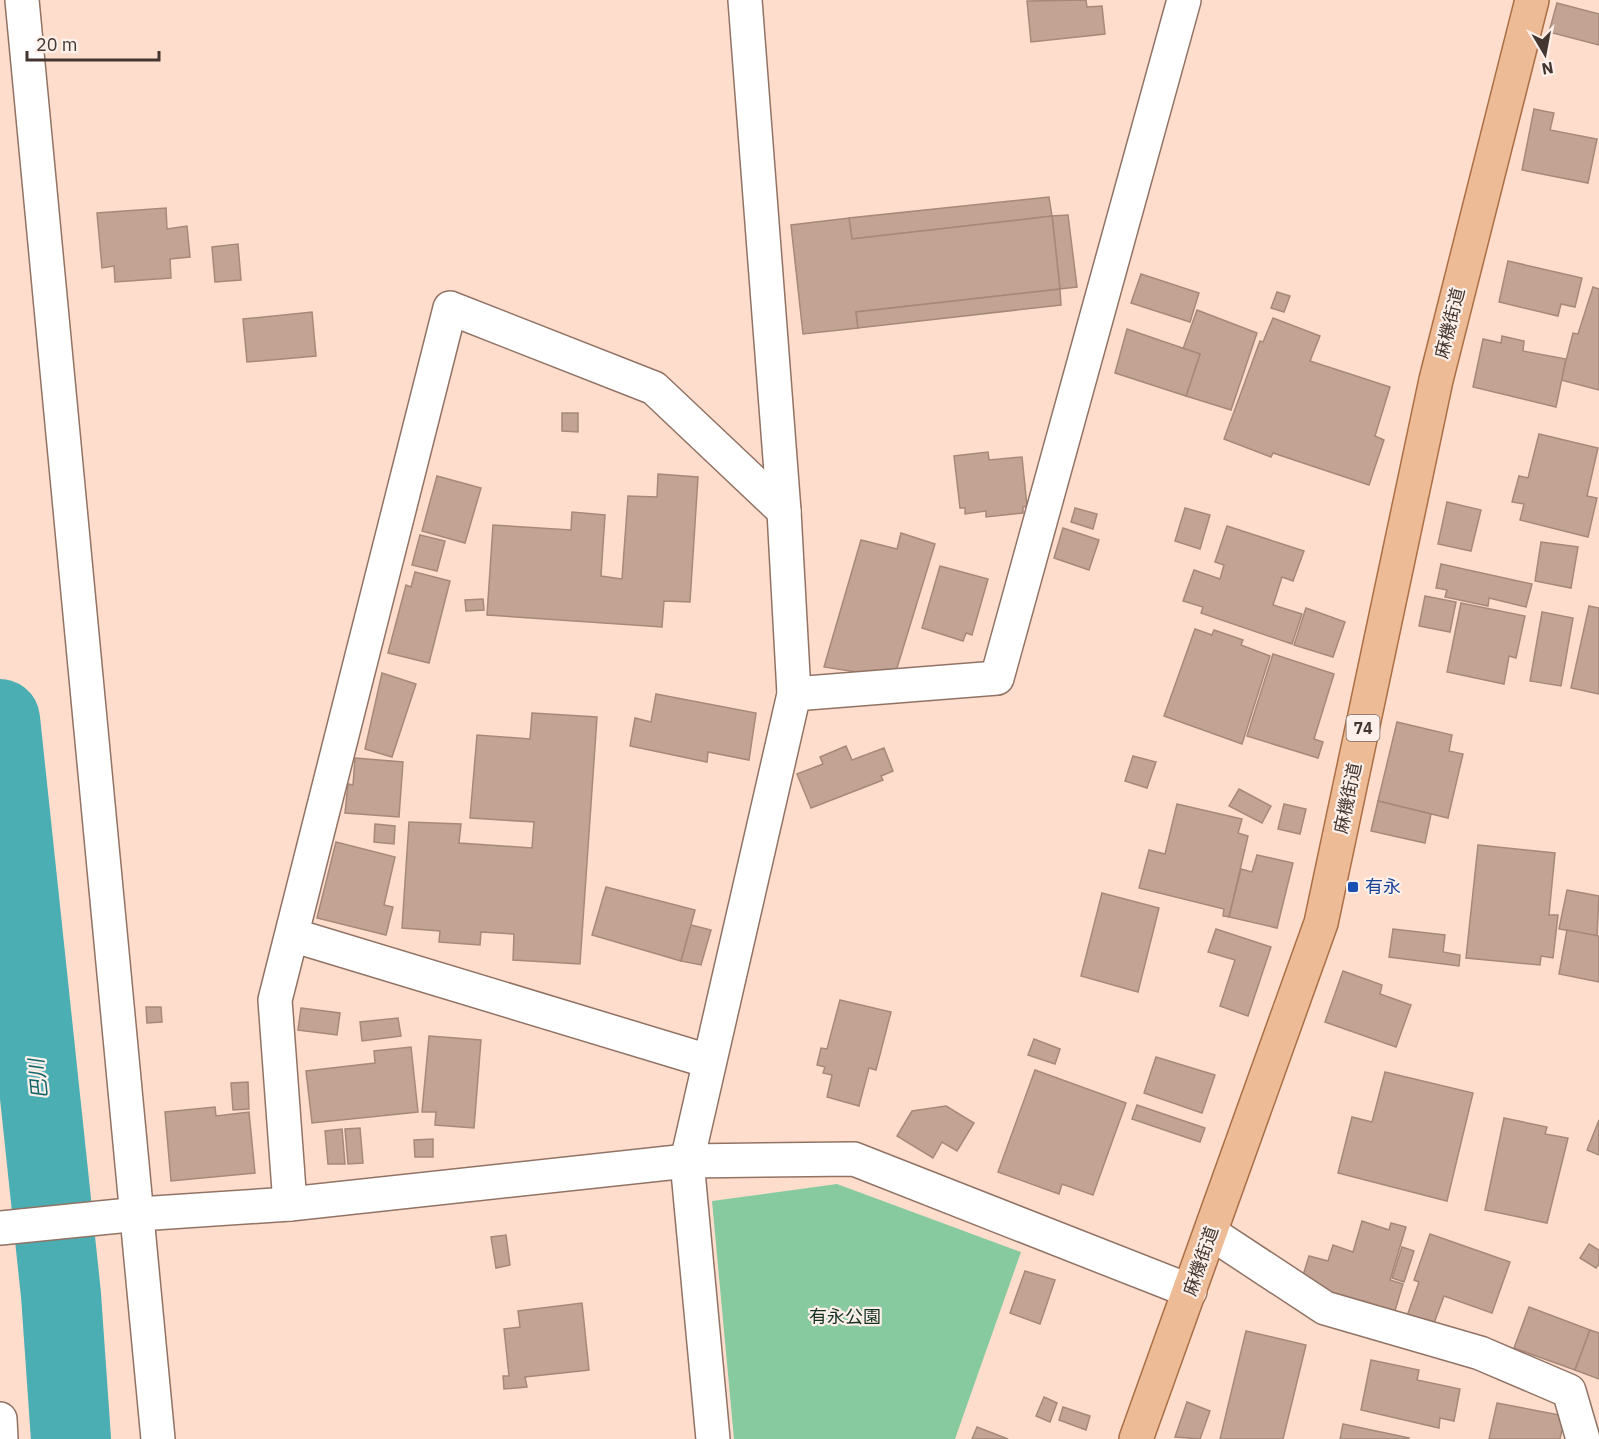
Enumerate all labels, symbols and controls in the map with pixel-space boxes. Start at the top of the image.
scale bar [27,24,159,62]
north arrow [1515,24,1575,84]
text: 20 m [36,33,78,56]
text: N [1540,58,1555,80]
street label: 麻機街道 [1430,285,1469,361]
road number: 74 [1346,715,1380,741]
street label: 麻機街道 [1329,760,1366,836]
place label: 有永 [1365,875,1401,898]
marker: 有永 [1346,880,1360,894]
water label: 巴川 [22,1056,53,1100]
street label: 麻機街道 [1178,1223,1223,1299]
park label: 有永公園 [809,1305,881,1328]

